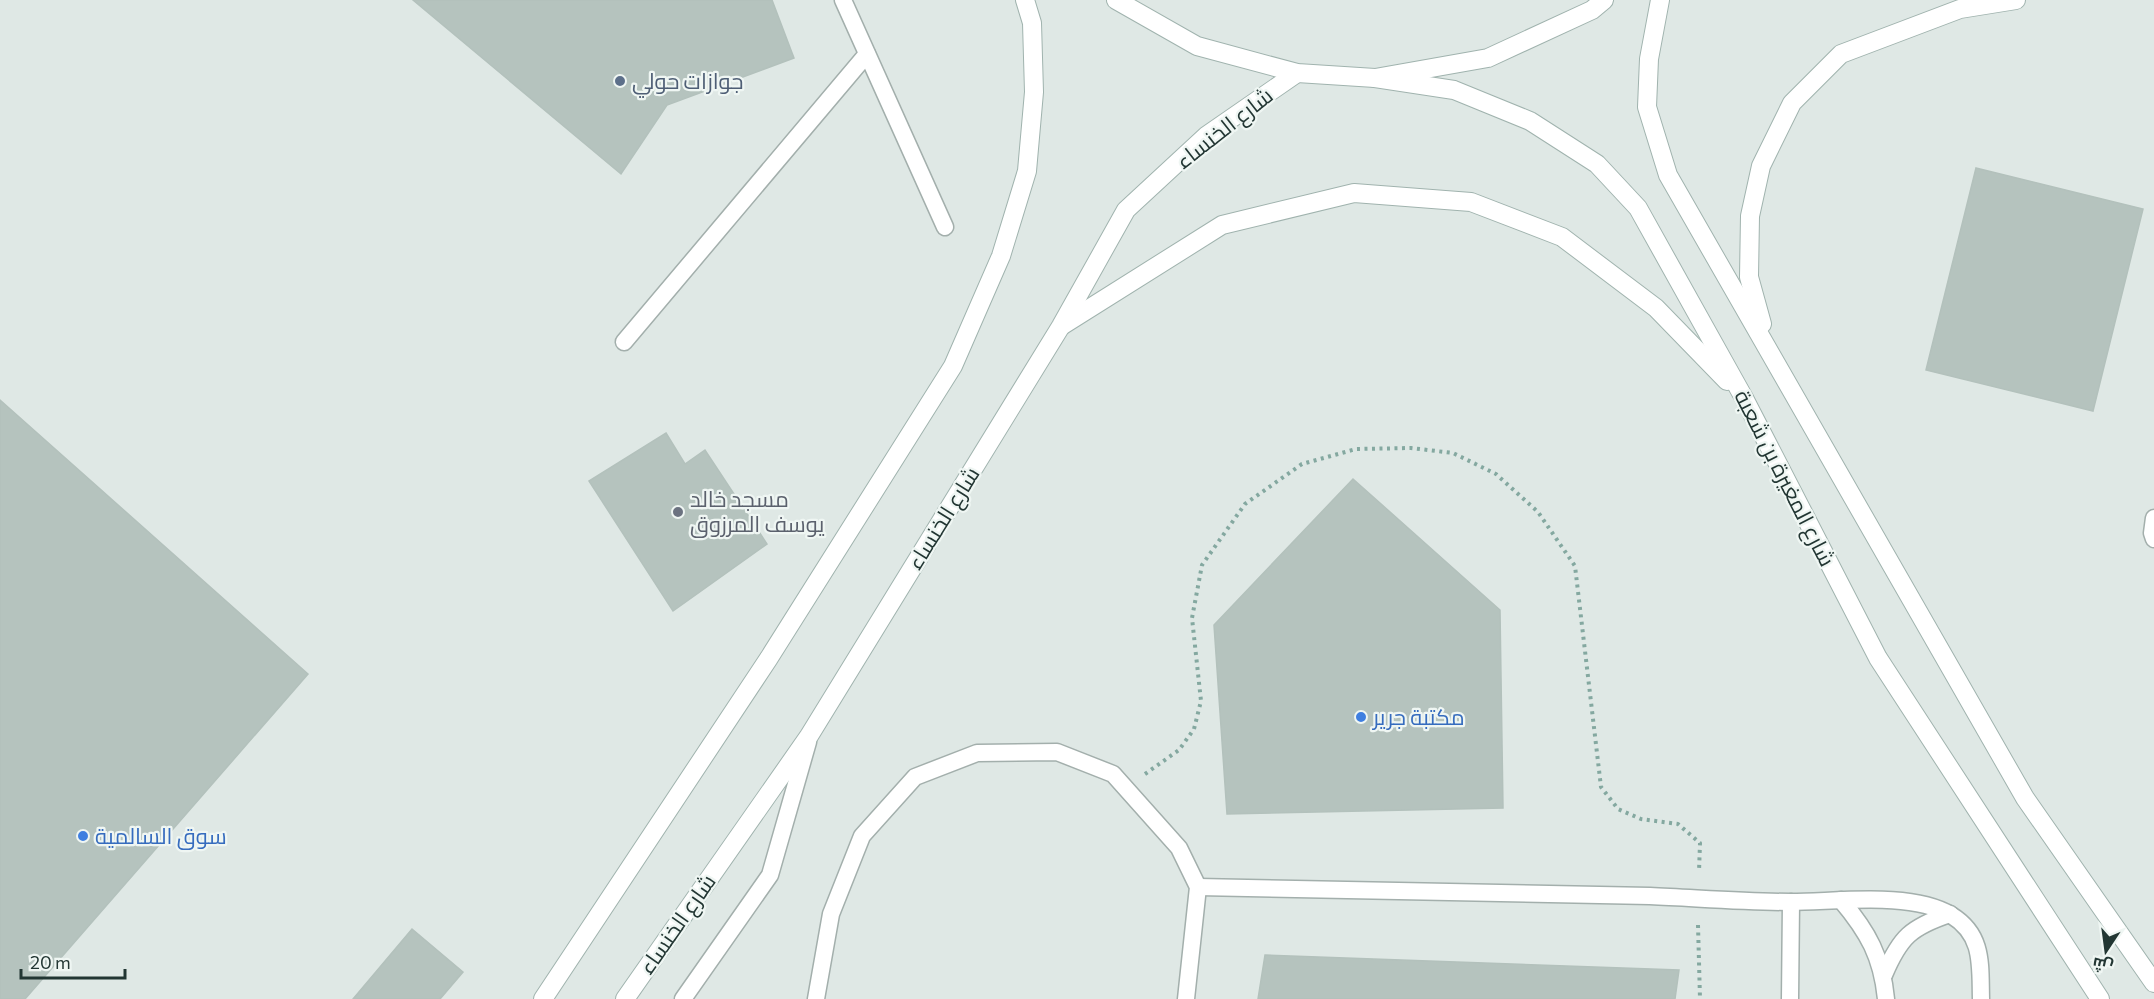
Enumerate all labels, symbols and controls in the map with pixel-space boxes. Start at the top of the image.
place label: جوازات حولي [632,67,744,98]
marker: جوازات حولي [613,74,627,88]
street label: شارع الخنساء [1170,81,1279,176]
street label: شارع المغيرة بن شعبة [1727,385,1842,572]
street label: شارع الخنساء [900,461,986,575]
place label: مسجد خالد يوسف المرزوق [690,485,825,538]
marker: مسجد خالد يوسف المرزوق [671,505,685,519]
place label: مكتبة جرير [1371,703,1465,730]
marker: مكتبة جرير [1354,710,1368,724]
place label: سوق السالمية [95,822,227,850]
marker: سوق السالمية [76,829,90,843]
street label: شارع الخنساء [632,868,723,980]
north arrow [2076,921,2136,981]
scale bar [21,942,124,980]
text: 20 m [30,951,71,973]
text: ش [2090,954,2115,978]

